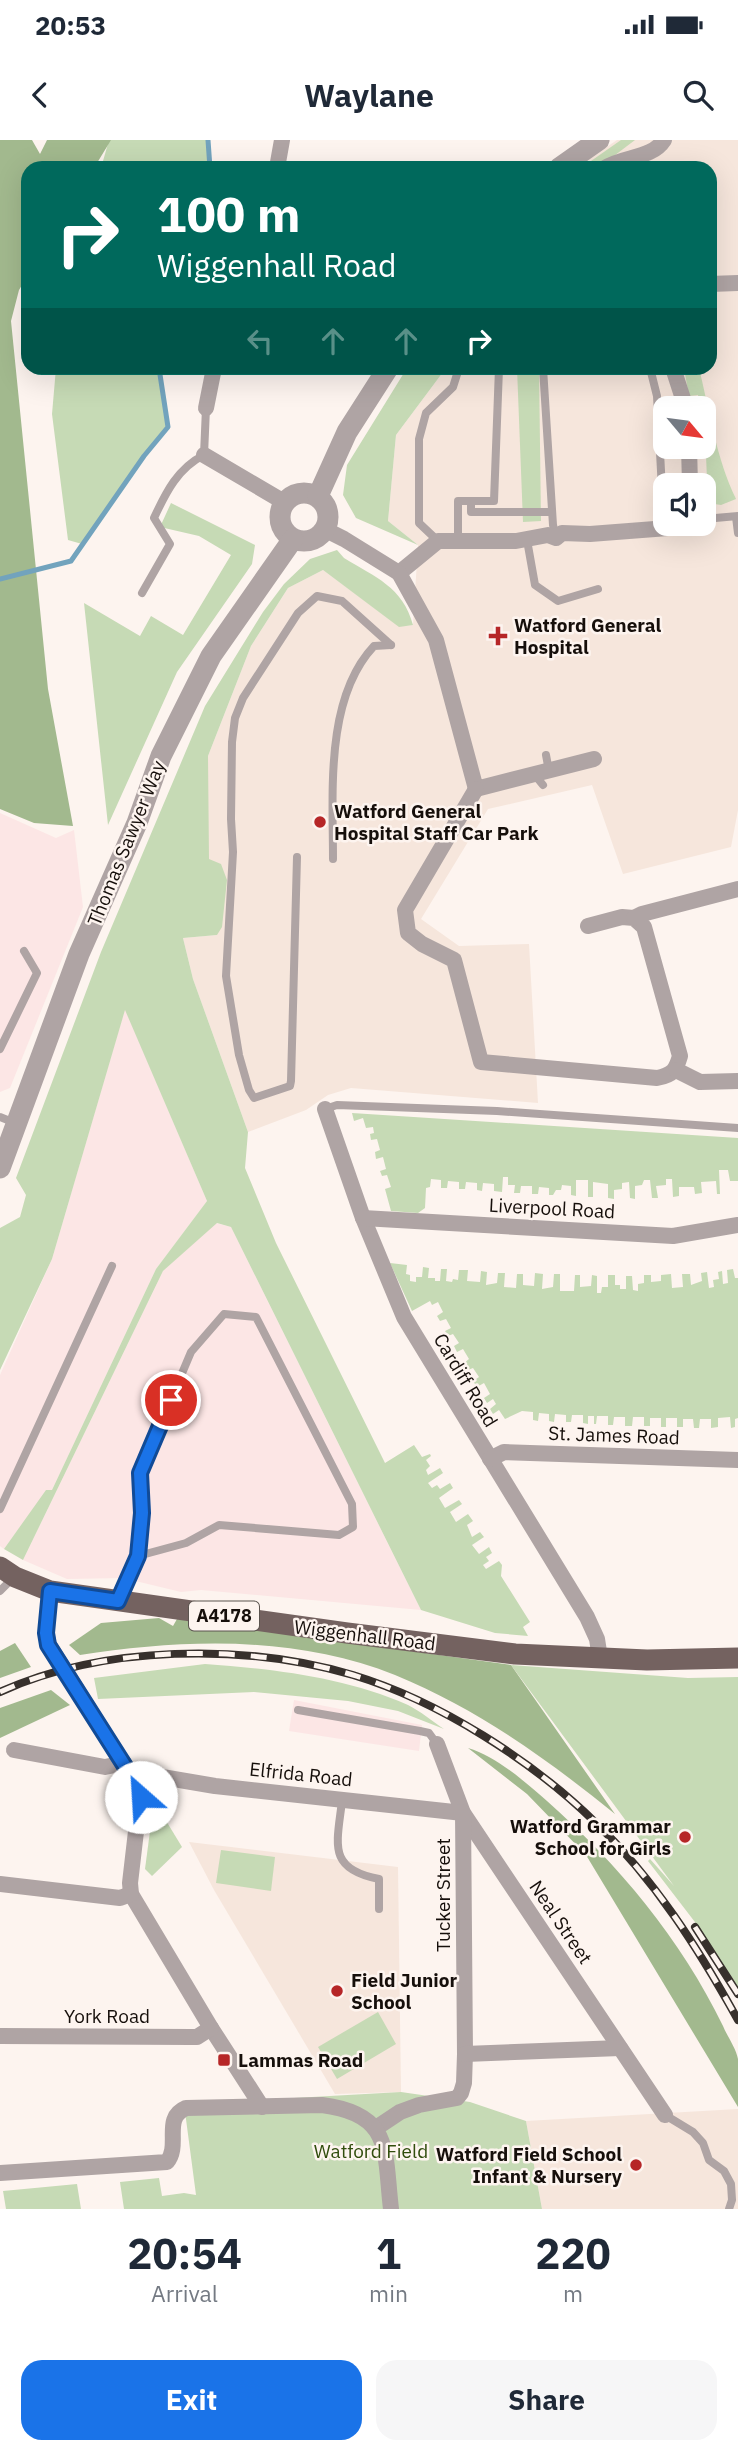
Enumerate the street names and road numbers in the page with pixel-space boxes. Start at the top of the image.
street label: Thomas Sawyer Way [82,756,170,929]
street label: Liverpool Road [488,1193,616,1223]
street label: Cardiff Road [429,1329,503,1431]
street label: St. James Road [548,1421,680,1449]
road number: A4178 [189,1602,259,1630]
street label: Wiggenhall Road [293,1614,437,1656]
street label: Elfrida Road [248,1757,354,1791]
street label: Tucker Street [431,1838,455,1952]
street label: Neal Street [524,1876,598,1968]
street label: York Road [64,2004,150,2028]

